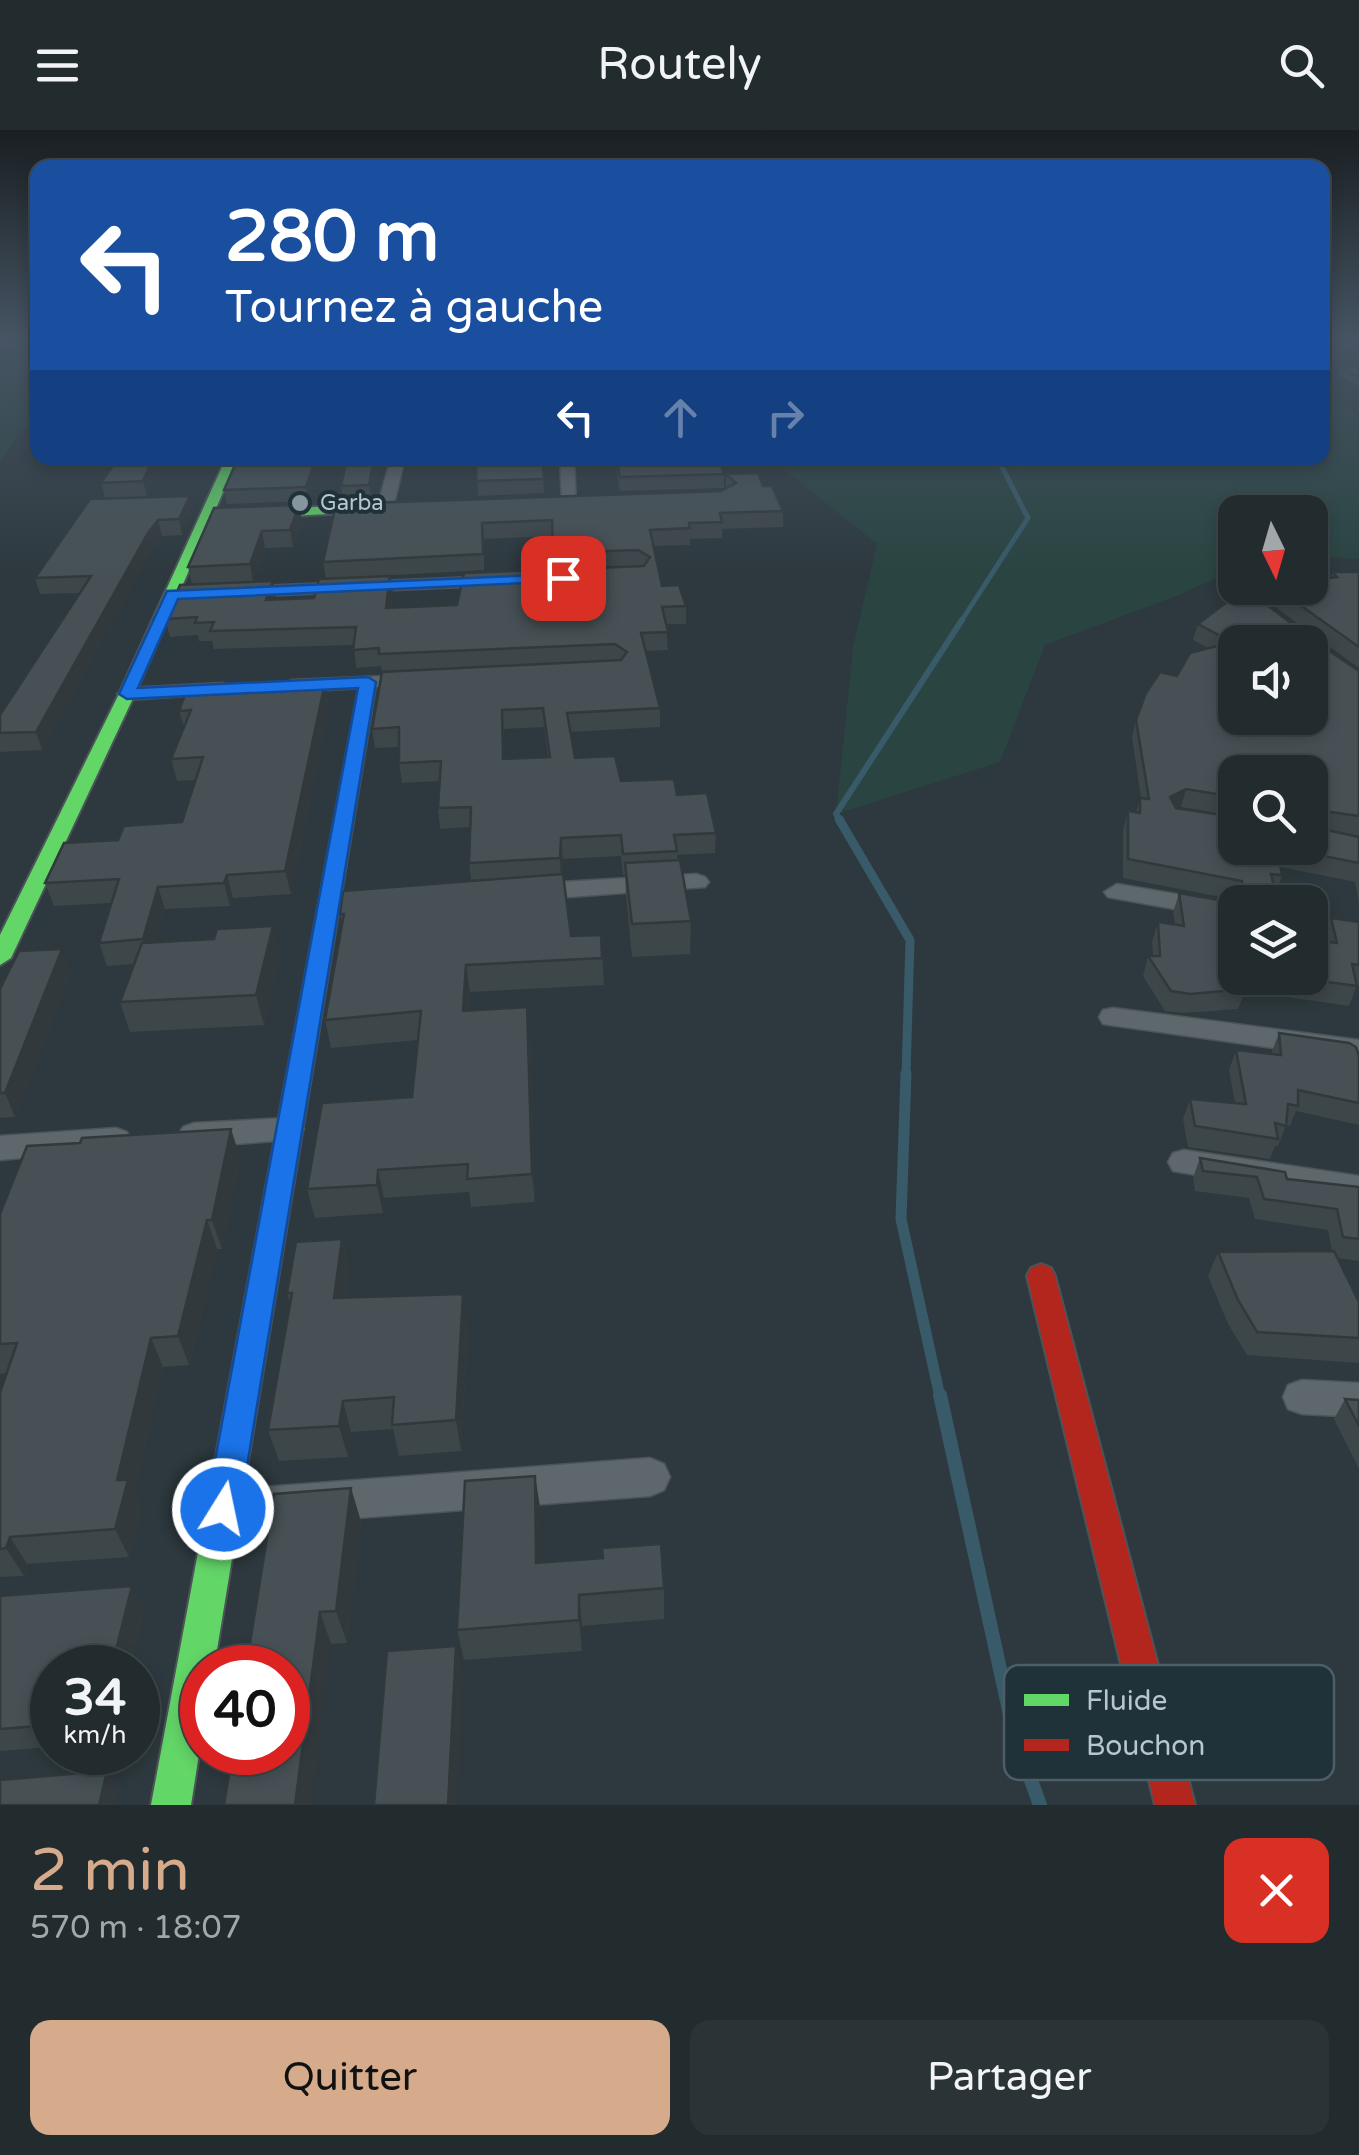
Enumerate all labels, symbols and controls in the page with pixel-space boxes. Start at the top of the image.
icon: menu [30,38,85,93]
text: Routely [597,38,762,92]
icon: search [1274,38,1329,93]
text: 280 m [225,196,439,280]
icon: left [60,200,190,330]
text: Tournez à gauche [225,281,603,335]
icon: left [548,390,603,445]
icon: ahead [653,390,708,445]
icon: right [758,390,813,445]
place label: Garba [320,490,384,516]
marker: Garba [289,492,311,514]
north arrow [1218,495,1328,605]
map controls [1218,495,1328,995]
pin [521,536,606,621]
icon: arrive [536,551,591,606]
button: sound [1218,625,1328,735]
button: search [1218,755,1328,865]
button: layers [1218,885,1328,995]
position arrow [171,1457,275,1561]
speed limit sign: 40 [180,1645,310,1775]
legend [1004,1665,1334,1780]
text: 34 [64,1668,126,1728]
text: Fluide [1086,1684,1167,1718]
text: km/h [64,1720,126,1750]
text: Bouchon [1086,1729,1205,1763]
text: 2 min [30,1835,190,1907]
button: close [1224,1838,1329,1943]
text: 570 m · 18:07 [30,1909,242,1947]
button: Quitter [30,2020,670,2135]
button: Partager [690,2020,1329,2135]

